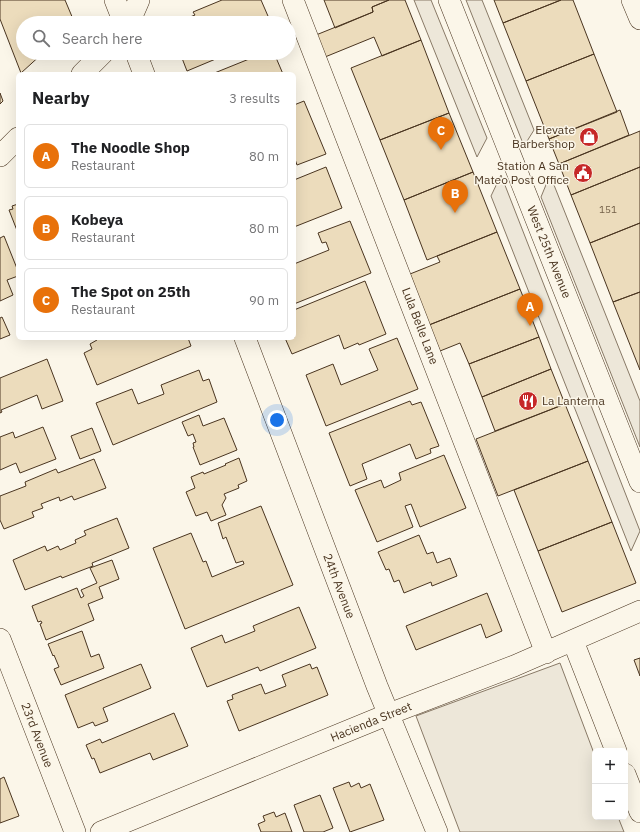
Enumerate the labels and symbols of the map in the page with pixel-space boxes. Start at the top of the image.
pin: C [428,117,454,150]
place label: Elevate Barbershop [512,122,575,151]
shop icon: Elevate Barbershop [578,126,600,148]
place label: Station A San Mateo Post Office [474,158,569,187]
public building icon: Station A San Mateo Post Office [572,162,594,184]
pin: B [442,180,468,213]
street label: West 25th Avenue [524,203,575,301]
house number: 151 [599,203,617,216]
street label: Lula Belle Lane [399,285,442,367]
pin: A [517,293,543,326]
restaurant icon: La Lanterna [517,390,539,412]
place label: La Lanterna [542,393,605,408]
your location [267,410,287,430]
street label: 24th Avenue [320,551,359,621]
street label: Hacienda Street [328,698,414,745]
street label: 23rd Avenue [18,700,57,770]

